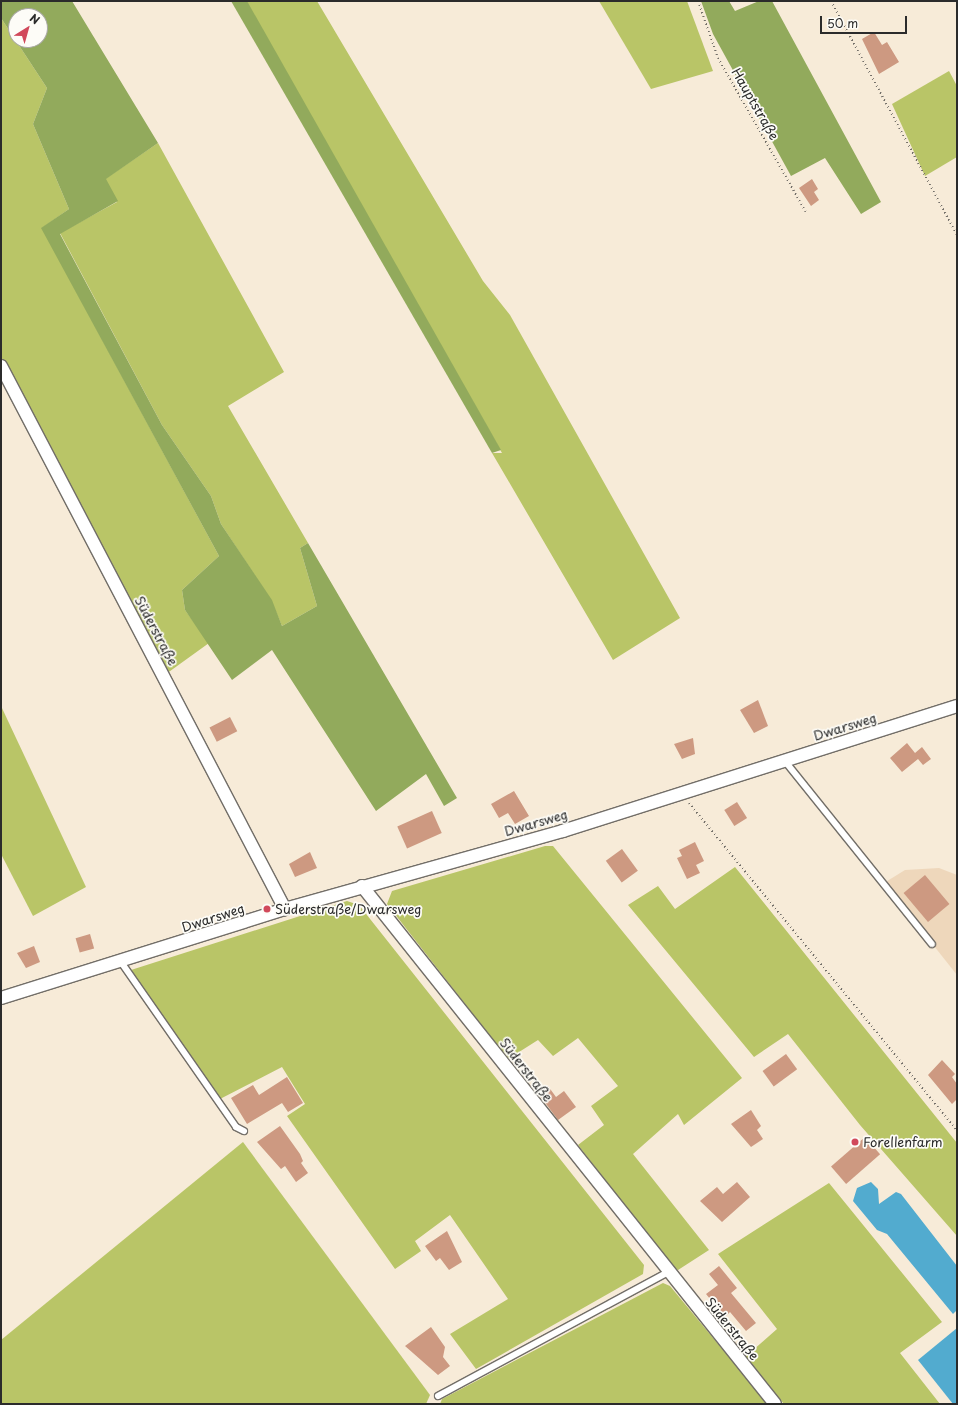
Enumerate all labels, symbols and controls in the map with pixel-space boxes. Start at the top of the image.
north arrow [8,8,48,48]
scale bar [822,8,909,34]
text: N [26,9,44,28]
text: 50 m [827,14,858,32]
street label: Hauptstraße [728,65,782,143]
street label: Süderstraße [131,594,181,668]
street label: Dwarsweg [812,710,878,744]
street label: Dwarsweg [503,807,569,839]
street label: Dwarsweg [180,901,246,935]
place label: Süderstraße/Dwarsweg [275,901,421,917]
marker: Süderstraße/Dwarsweg [262,904,272,914]
street label: Süderstraße [496,1035,556,1105]
place label: Forellenfarm [863,1134,942,1150]
marker: Forellenfarm [850,1137,860,1147]
street label: Süderstraße [702,1295,762,1363]

